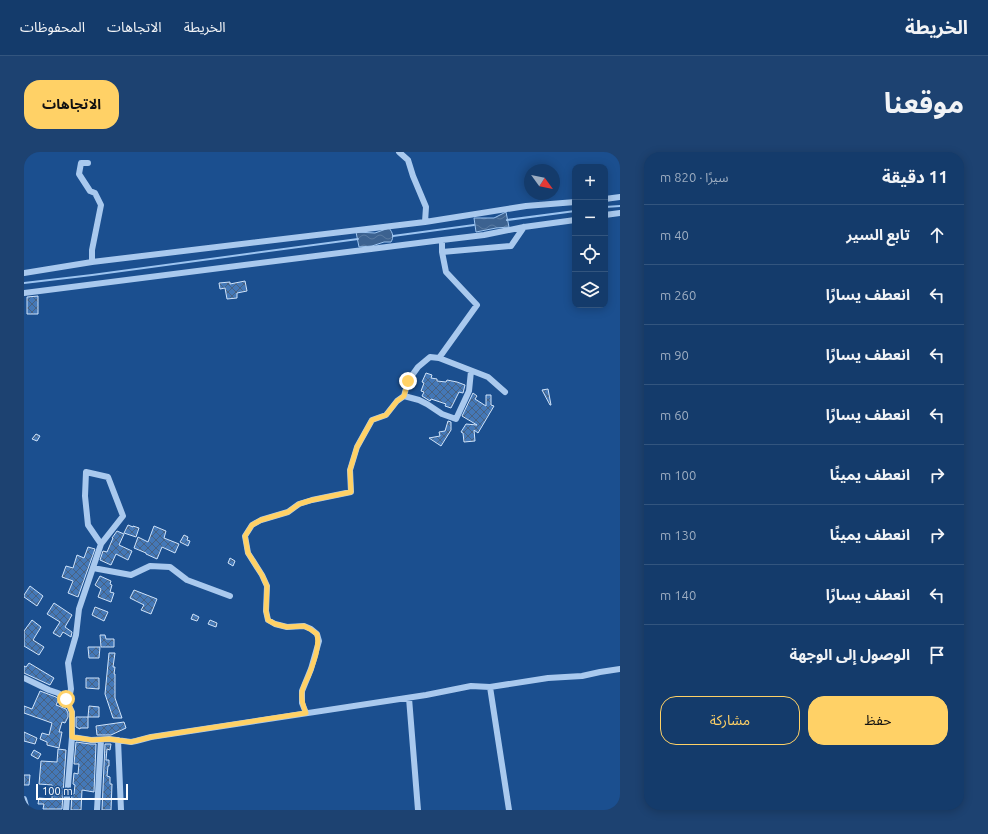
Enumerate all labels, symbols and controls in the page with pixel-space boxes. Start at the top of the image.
text: الخريطة [905,16,968,38]
text: المحفوظات [20,19,85,35]
text: الاتجاهات [107,19,162,35]
text: الخريطة [184,19,226,35]
button: الاتجاهات [24,80,119,129]
text: موقعنا [884,87,964,118]
north arrow [524,164,560,200]
map controls [572,164,608,308]
button: + [572,164,608,200]
text: 11 دقيقة [882,167,948,186]
text: سيرًا · 820 m [660,170,728,184]
button: − [572,200,608,236]
icon: ahead [926,224,948,246]
text: تابع السير [846,226,910,243]
text: 40 m [660,228,689,242]
button: locate [572,236,608,272]
button: layers [572,272,608,308]
icon: left [926,284,948,306]
text: انعطف يسارًا [826,286,910,303]
text: 260 m [660,288,696,302]
icon: left [926,344,948,366]
text: انعطف يسارًا [826,346,910,363]
text: 90 m [660,348,689,362]
route end [399,372,417,390]
icon: left [926,404,948,426]
text: انعطف يسارًا [826,406,910,423]
text: 60 m [660,408,689,422]
icon: right [926,464,948,486]
text: انعطف يمينًا [830,466,910,483]
text: 100 m [660,468,696,482]
icon: right [926,524,948,546]
text: انعطف يمينًا [830,526,910,543]
text: 130 m [660,528,696,542]
icon: left [926,584,948,606]
text: انعطف يسارًا [826,586,910,603]
text: 140 m [660,588,696,602]
icon: arrive [926,644,948,666]
text: الوصول إلى الوجهة [790,646,910,663]
route start [57,690,75,708]
button: مشاركة [660,696,800,745]
button: حفظ [808,696,948,745]
scale bar [36,782,128,801]
text: 100 m [42,785,73,797]

